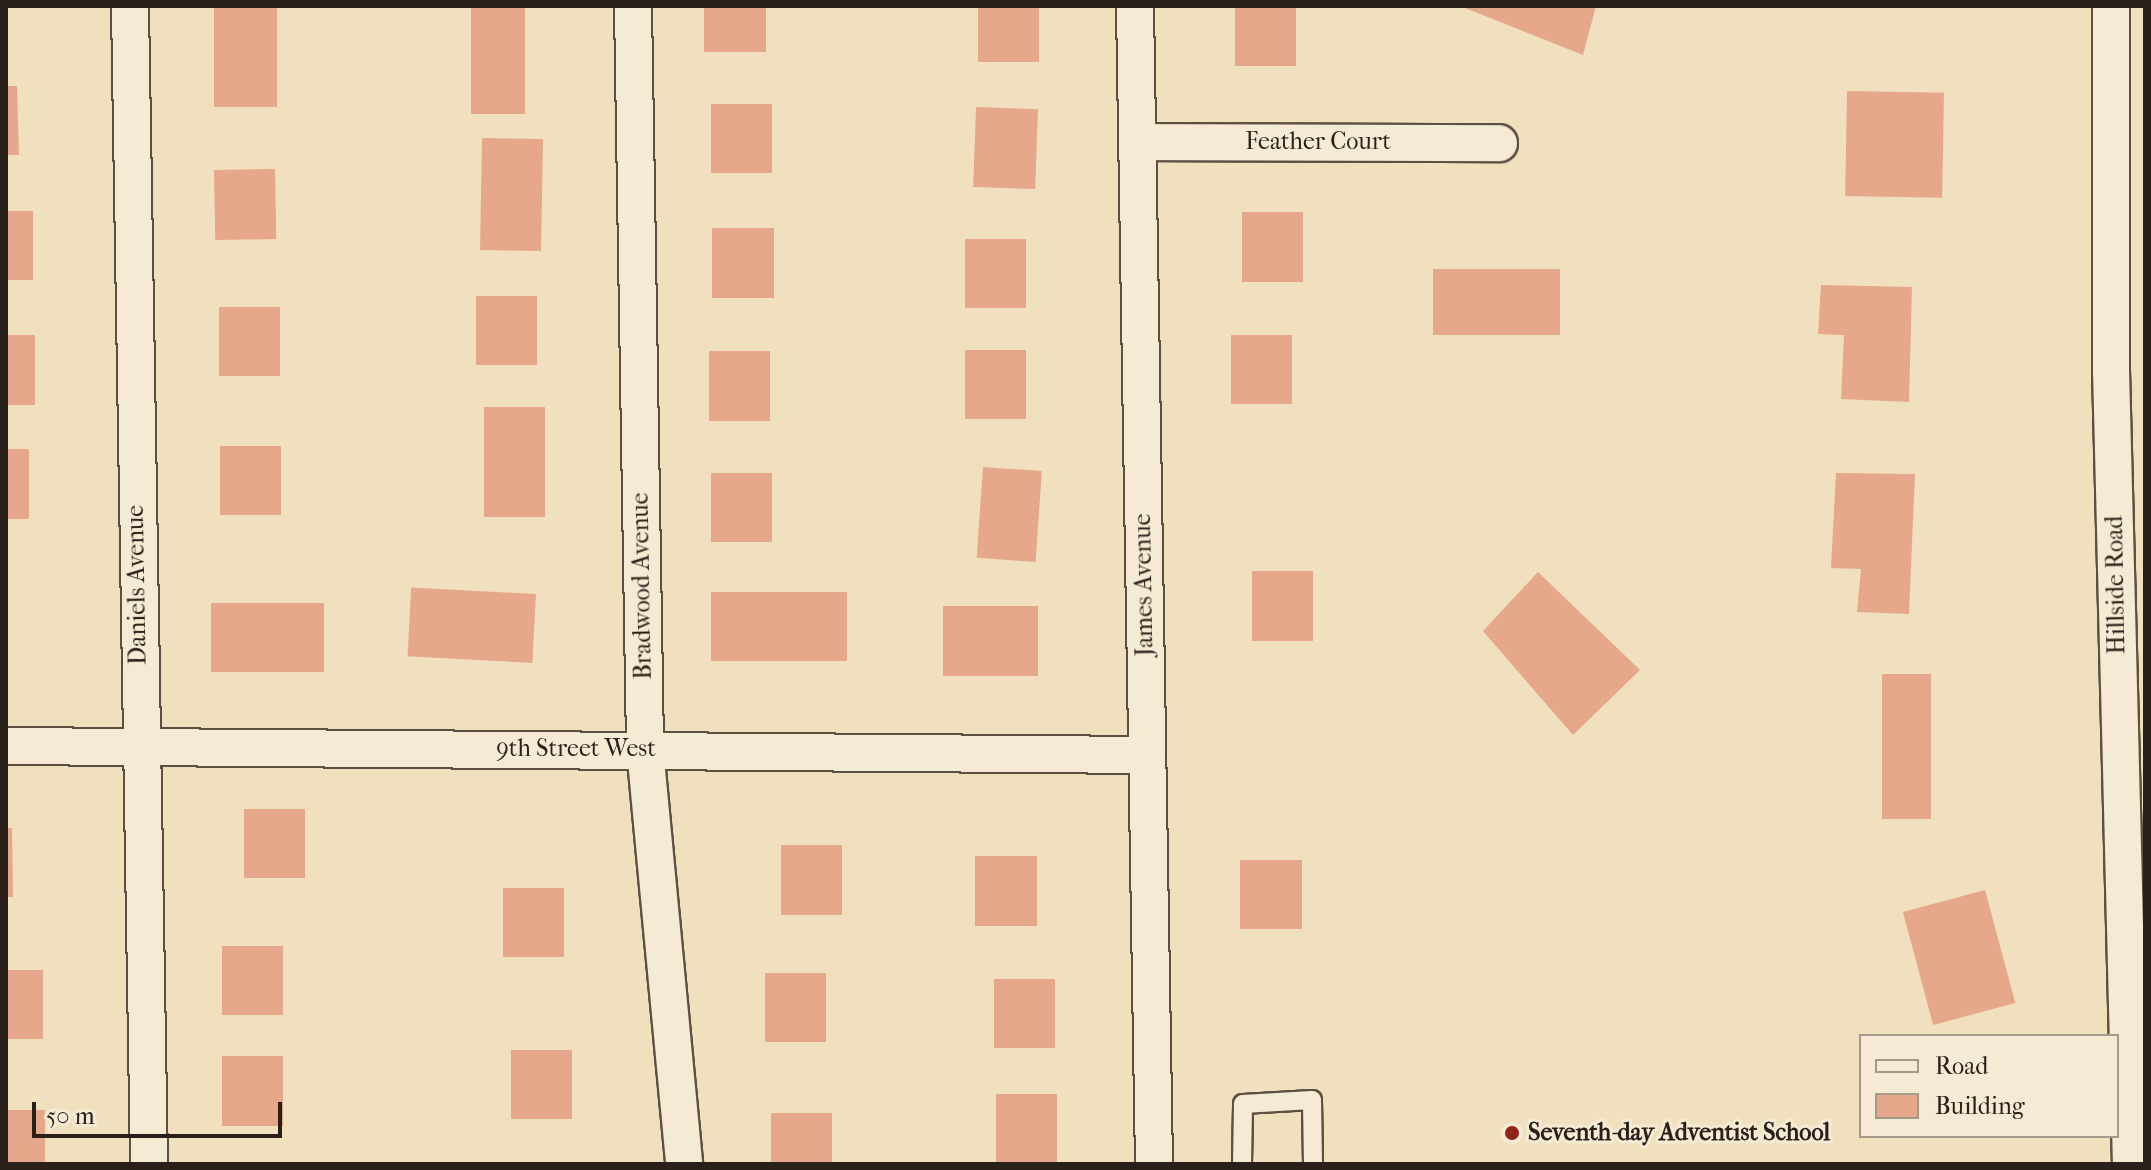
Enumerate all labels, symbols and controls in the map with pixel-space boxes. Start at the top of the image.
street label: Feather Court [1245,128,1391,156]
street label: Bradwood Avenue [626,492,658,680]
street label: Daniels Avenue [121,505,153,665]
street label: James Avenue [1128,513,1160,657]
street label: Hillside Road [2100,515,2132,655]
street label: 9th Street West [496,735,656,763]
legend [1859,1034,2119,1138]
text: Road [1935,1052,1988,1080]
scale bar [36,1086,286,1136]
text: Building [1935,1092,2025,1120]
text: 50 m [46,1102,95,1130]
place label: Seventh-day Adventist School [1528,1119,1830,1147]
marker: Seventh-day Adventist School [1503,1124,1521,1142]

